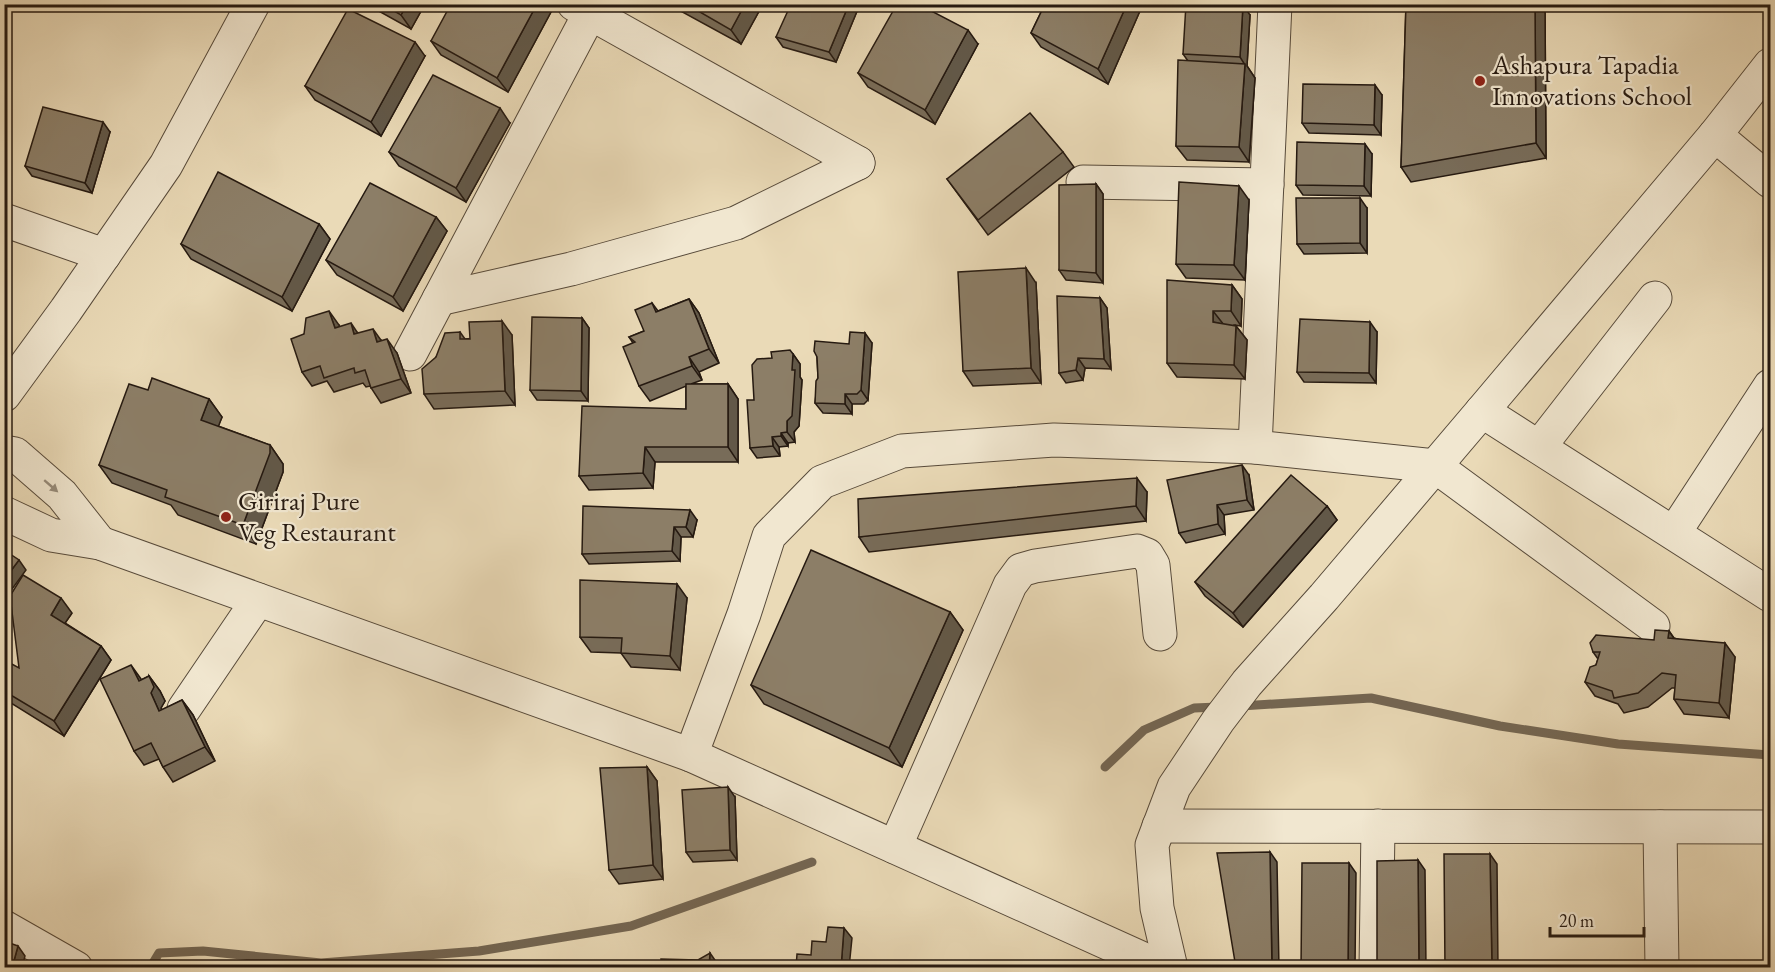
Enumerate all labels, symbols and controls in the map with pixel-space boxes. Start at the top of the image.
place label: Ashapura Tapadia Innovations School [1491,47,1692,113]
marker: Ashapura Tapadia Innovations School [1473,74,1487,88]
one-way arrow [43,479,59,492]
place label: Giriraj Pure Veg Restaurant [238,483,396,549]
marker: Giriraj Pure Veg Restaurant [219,510,233,524]
scale bar [1550,900,1644,938]
text: 20 m [1559,909,1594,932]

